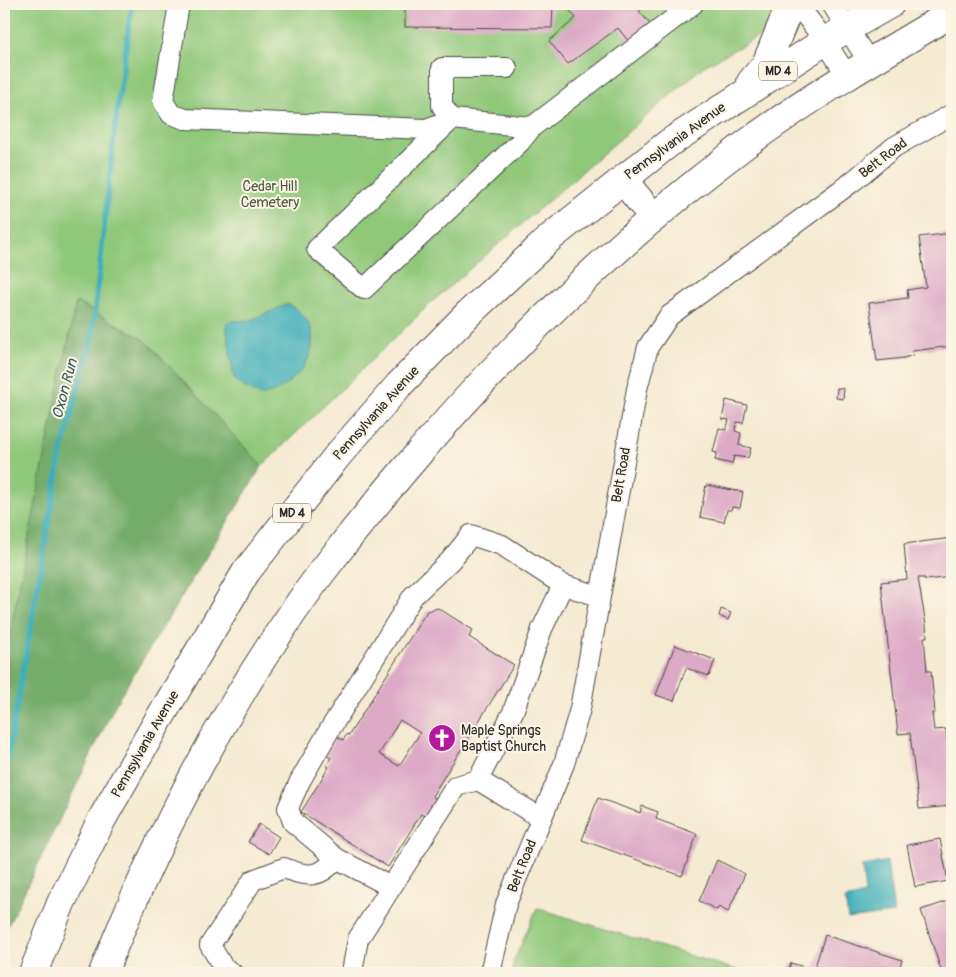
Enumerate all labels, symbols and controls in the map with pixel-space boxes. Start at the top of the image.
road number: MD 4 [759,61,797,80]
street label: Pennsylvania Avenue [621,99,729,183]
street label: Belt Road [856,134,911,182]
park label: Cedar Hill Cemetery [241,178,299,211]
water label: Oxon Run [48,355,83,421]
street label: Pennsylvania Avenue [329,362,423,464]
street label: Belt Road [608,446,634,504]
road number: MD 4 [273,503,311,522]
street label: Pennsylvania Avenue [107,687,183,801]
place label: Maple Springs Baptist Church [461,722,546,755]
church icon: Maple Springs Baptist Church [427,723,457,753]
street label: Belt Road [504,837,540,895]

